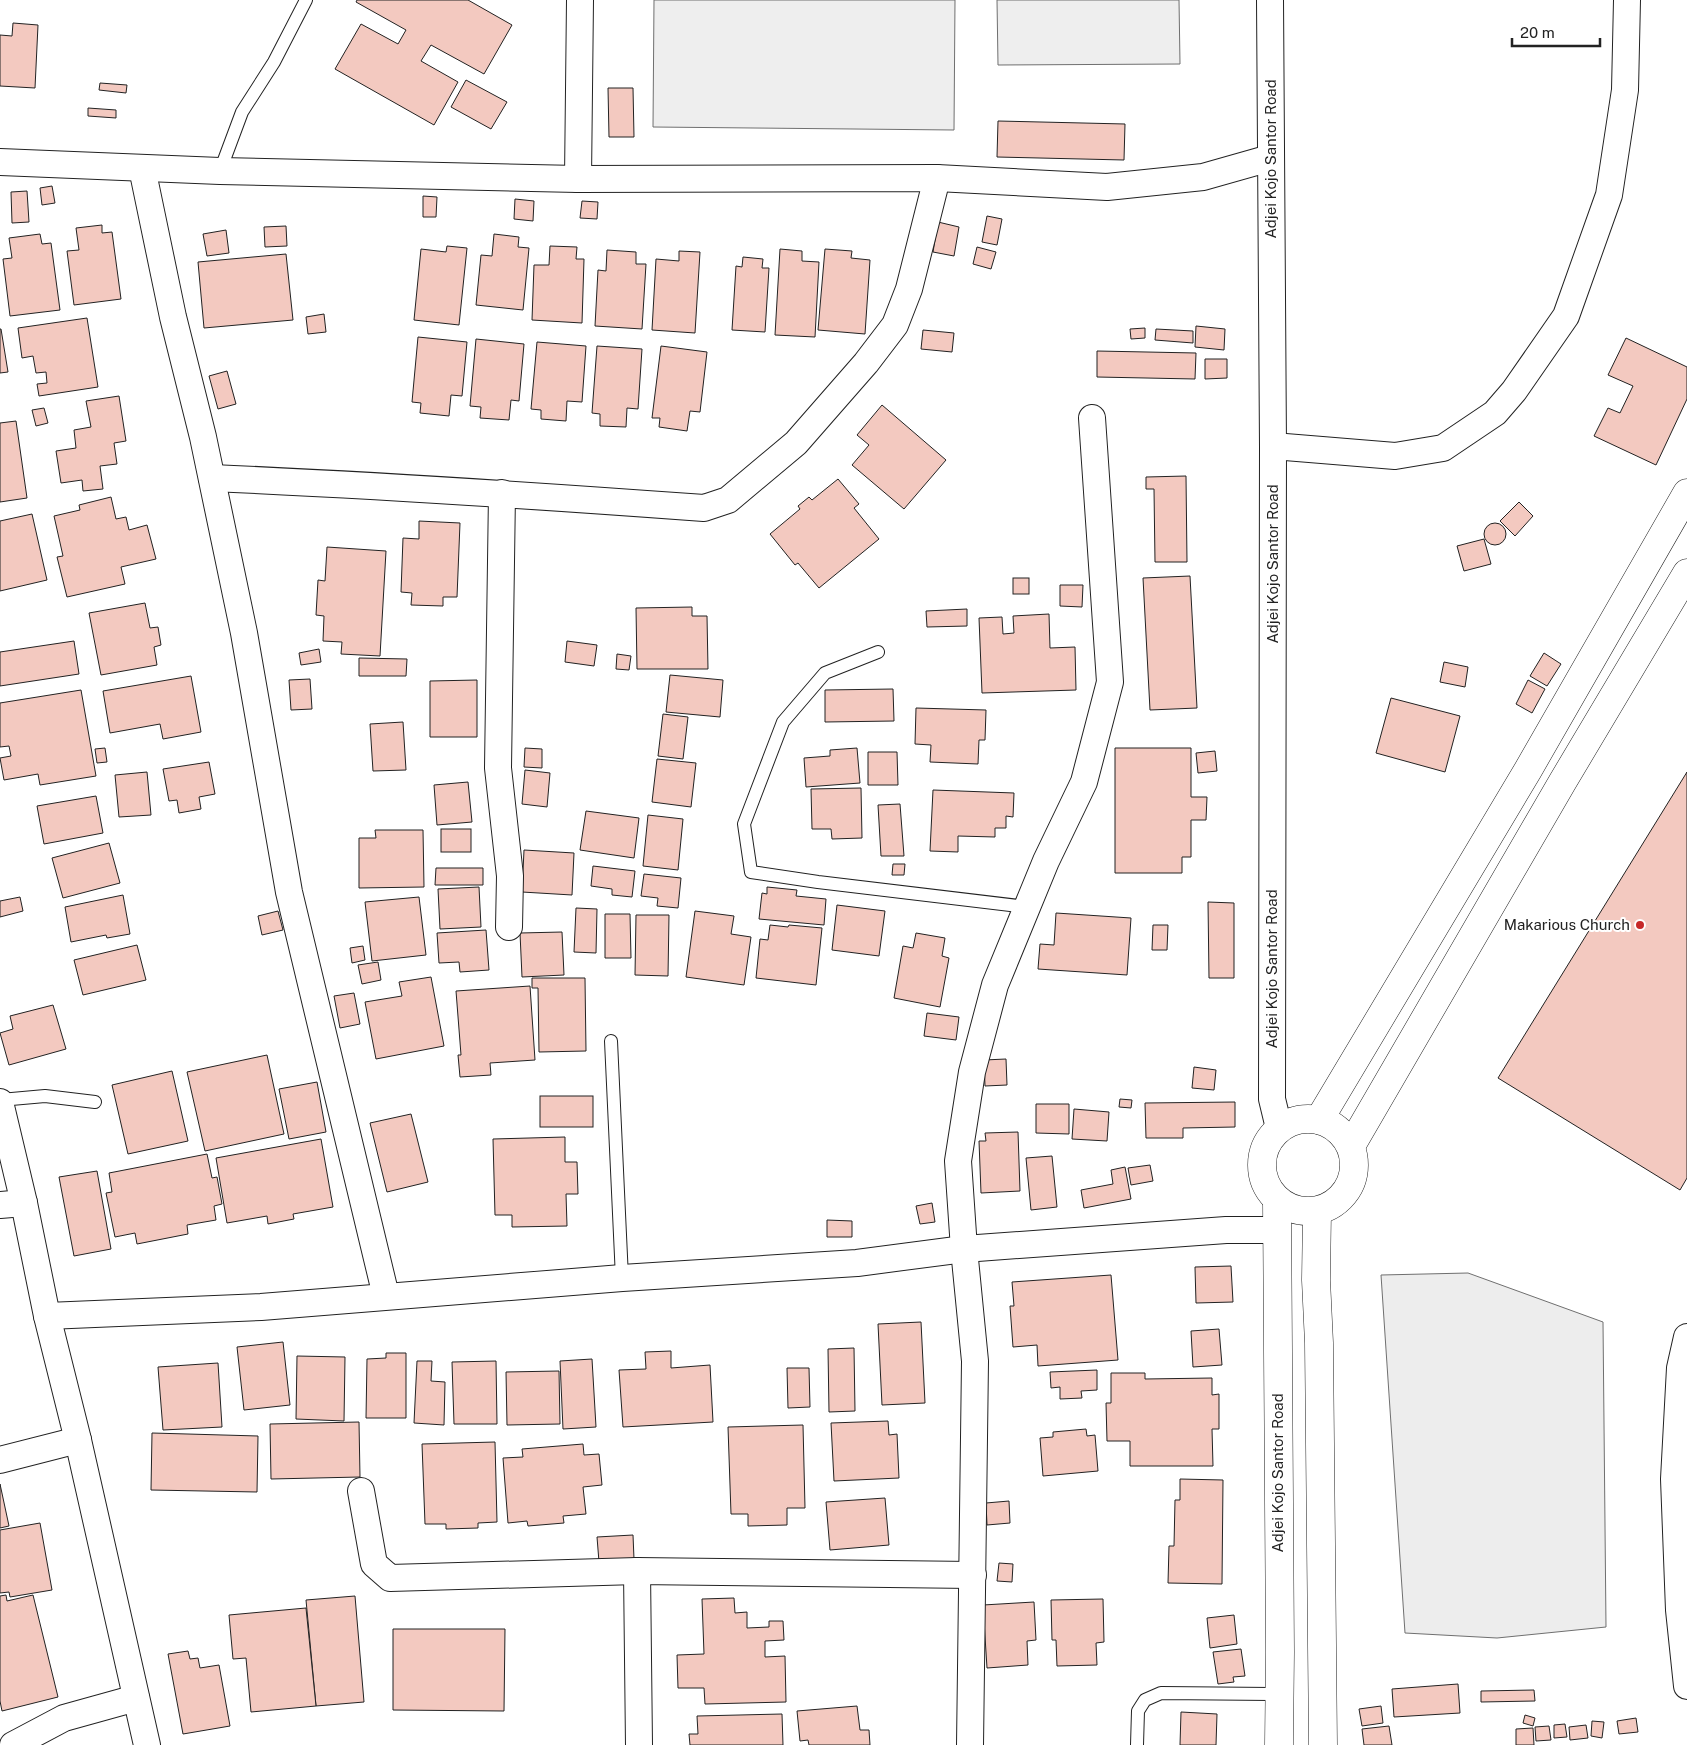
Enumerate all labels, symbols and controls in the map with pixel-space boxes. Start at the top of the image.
scale bar [1512,15,1600,47]
text: 20 m [1520,24,1555,41]
street label: Adjei Kojo Santor Road [1262,79,1279,239]
street label: Adjei Kojo Santor Road [1264,484,1281,644]
street label: Adjei Kojo Santor Road [1263,889,1280,1049]
place label: Makarious Church [1504,916,1630,933]
marker: Makarious Church [1634,919,1646,931]
street label: Adjei Kojo Santor Road [1269,1393,1286,1553]

